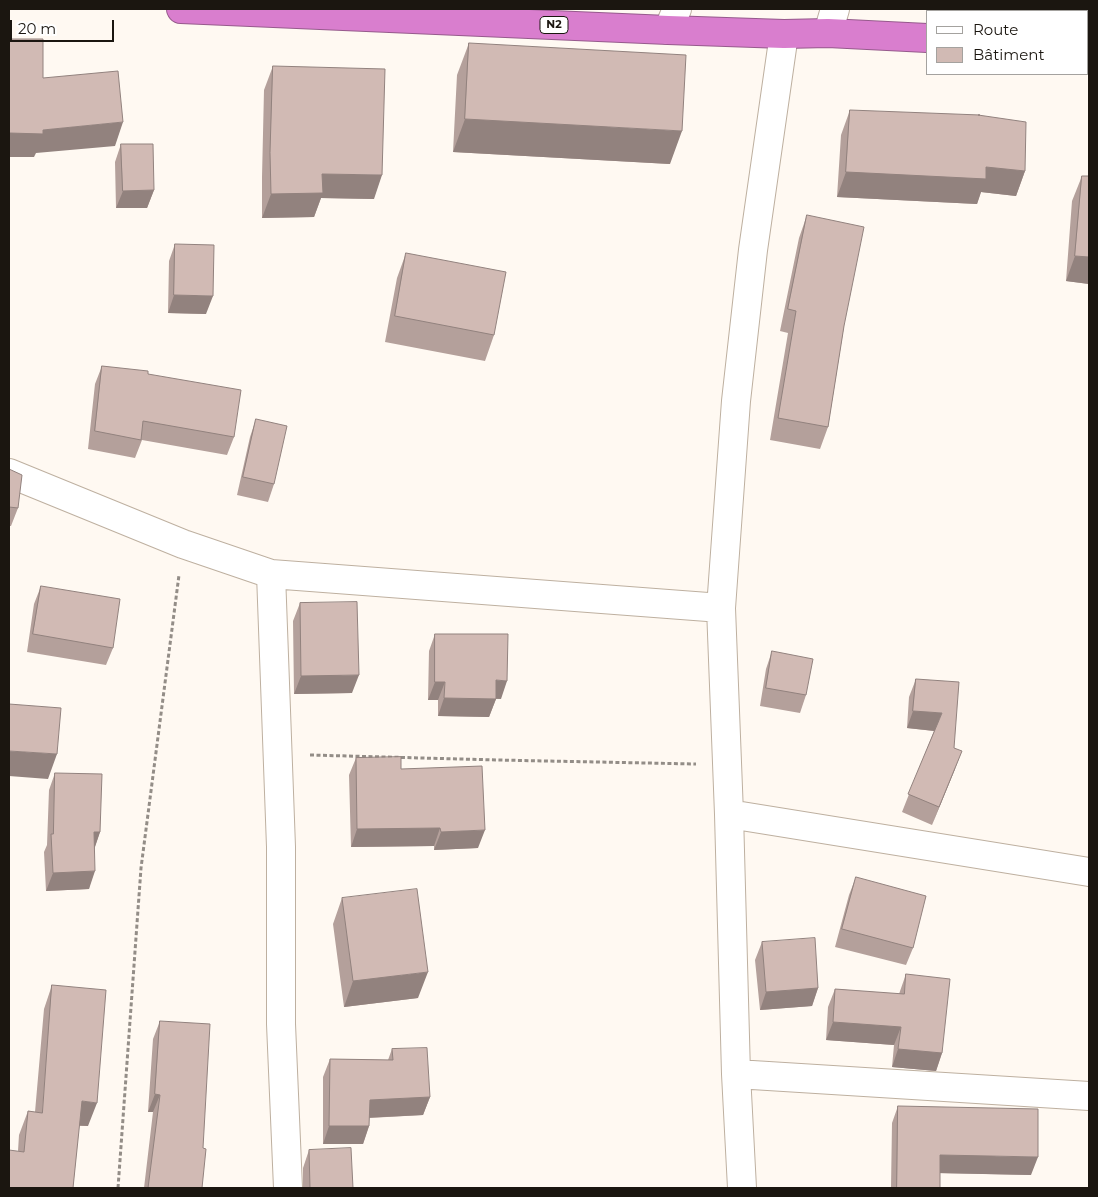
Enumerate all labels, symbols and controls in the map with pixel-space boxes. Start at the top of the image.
scale bar [12,10,116,42]
legend [926,10,1088,75]
road number: N2 [540,16,568,34]
text: 20 m [18,19,56,38]
text: Route [973,20,1018,39]
text: Bâtiment [973,45,1045,64]

